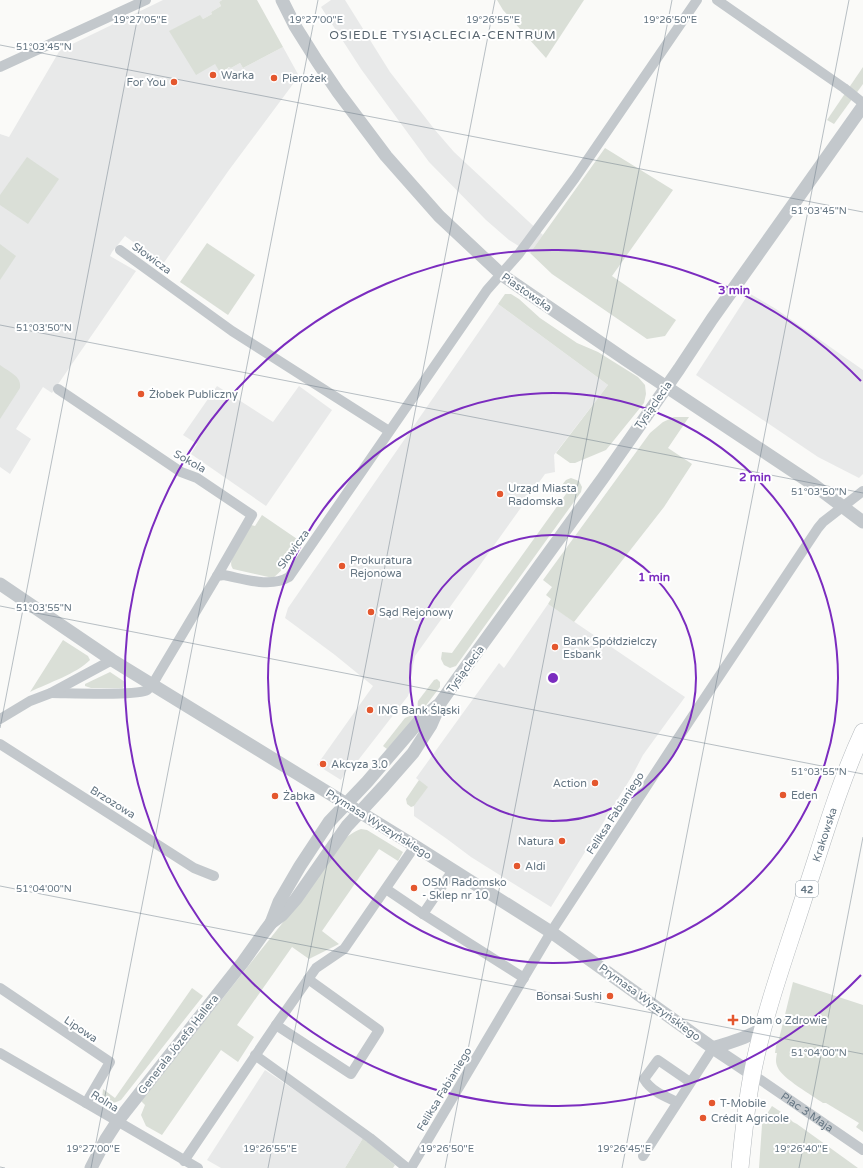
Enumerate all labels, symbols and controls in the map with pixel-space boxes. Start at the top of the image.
text: 19°27'05"E [113,14,167,26]
text: 19°27'00"E [289,14,343,26]
text: 19°26'55"E [466,14,520,26]
text: 19°26'50"E [643,14,697,26]
district label: OSIEDLE TYSIĄCLECIA-CENTRUM [329,28,557,42]
text: 51°03'45"N [16,41,72,53]
place label: Warka [221,69,254,82]
marker: Warka [208,70,218,80]
place label: Pierożek [282,72,327,85]
marker: Pierożek [269,73,279,83]
place label: For You [126,76,166,89]
marker: For You [169,77,179,87]
text: 51°03'45"N [791,205,847,217]
street label: Słowicza [130,240,174,277]
street label: Piastowska [499,270,554,314]
text: 3 min [718,283,750,297]
text: 51°03'50"N [16,322,72,334]
street label: Tysiąclecia [632,379,675,432]
place label: Żłobek Publiczny [149,388,238,401]
marker: Żłobek Publiczny [136,389,146,399]
street label: Sokola [171,447,208,476]
text: 2 min [739,470,771,484]
place label: Urząd Miasta Radomska [508,482,577,508]
text: 51°03'50"N [791,486,847,498]
marker: Urząd Miasta Radomska [495,489,505,499]
street label: Słowicza [275,527,312,571]
place label: Prokuratura Rejonowa [350,554,412,580]
marker: Prokuratura Rejonowa [337,561,347,571]
text: 1 min [638,570,670,584]
text: 51°03'55"N [16,602,72,614]
place label: Sąd Rejonowy [379,606,453,619]
marker: Sąd Rejonowy [366,607,376,617]
place label: Bank Spółdzielczy Esbank [563,635,657,661]
marker: Bank Spółdzielczy Esbank [550,642,560,652]
street label: Tysiąclecia [444,643,487,696]
centre of rings [546,671,560,685]
place label: ING Bank Śląski [378,703,460,717]
marker: ING Bank Śląski [365,705,375,715]
place label: Akcyza 3.0 [331,758,388,771]
marker: Akcyza 3.0 [318,759,328,769]
text: 51°03'55"N [791,766,847,778]
street label: Feliksa Fabianiego [584,769,647,857]
place label: Action [553,777,587,790]
marker: Action [590,778,600,788]
street label: Brzozowa [88,783,138,821]
street label: Prymasa Wyszyńskiego [323,787,434,862]
place label: Eden [791,789,818,802]
place label: Żabka [283,790,315,803]
marker: Eden [778,790,788,800]
marker: Żabka [270,791,280,801]
street label: Krakowska [810,806,840,864]
place label: Natura [518,835,554,848]
marker: Natura [557,836,567,846]
place label: Aldi [525,860,546,873]
marker: Aldi [512,861,522,871]
place label: OSM Radomsko - Sklep nr 10 [422,876,507,902]
road number: 42 [796,881,818,897]
text: 51°04'00"N [16,883,72,895]
marker: OSM Radomsko - Sklep nr 10 [409,883,419,893]
street label: Prymasa Wyszyńskiego [596,961,703,1044]
place label: Bonsai Sushi [536,990,602,1003]
marker: Bonsai Sushi [605,991,615,1001]
street label: Generała Józefa Hallera [135,992,221,1097]
street label: Lipowa [62,1014,100,1045]
place label: Dbam o Zdrowie [741,1014,827,1027]
marker: Dbam o Zdrowie [728,1015,738,1025]
street label: Feliksa Fabianiego [414,1045,475,1133]
text: 51°04'00"N [791,1047,847,1059]
street label: Rolna [89,1088,121,1115]
street label: Plac 3 Maja [778,1090,836,1135]
place label: T-Mobile [720,1097,766,1110]
marker: T-Mobile [707,1098,717,1108]
place label: Crédit Agricole [711,1112,789,1125]
marker: Crédit Agricole [698,1113,708,1123]
text: 19°27'00"E [66,1143,120,1155]
text: 19°26'55"E [243,1143,297,1155]
text: 19°26'50"E [420,1143,474,1155]
text: 19°26'45"E [597,1143,651,1155]
text: 19°26'40"E [774,1143,828,1155]

